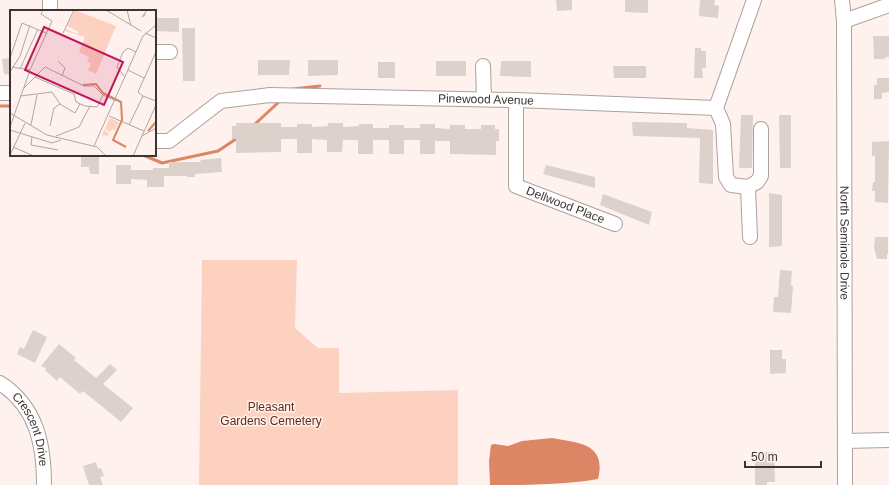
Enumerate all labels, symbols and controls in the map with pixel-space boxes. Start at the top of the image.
inset map [10,10,156,156]
street label: Pinewood Avenue [438,91,535,108]
street label: Dellwood Place [524,184,607,226]
street label: North Seminole Drive [837,186,852,300]
street label: Crescent Drive [9,390,50,467]
park label: Pleasant Gardens Cemetery [220,400,322,428]
scale bar [745,443,821,469]
text: 50 m [751,450,778,464]

